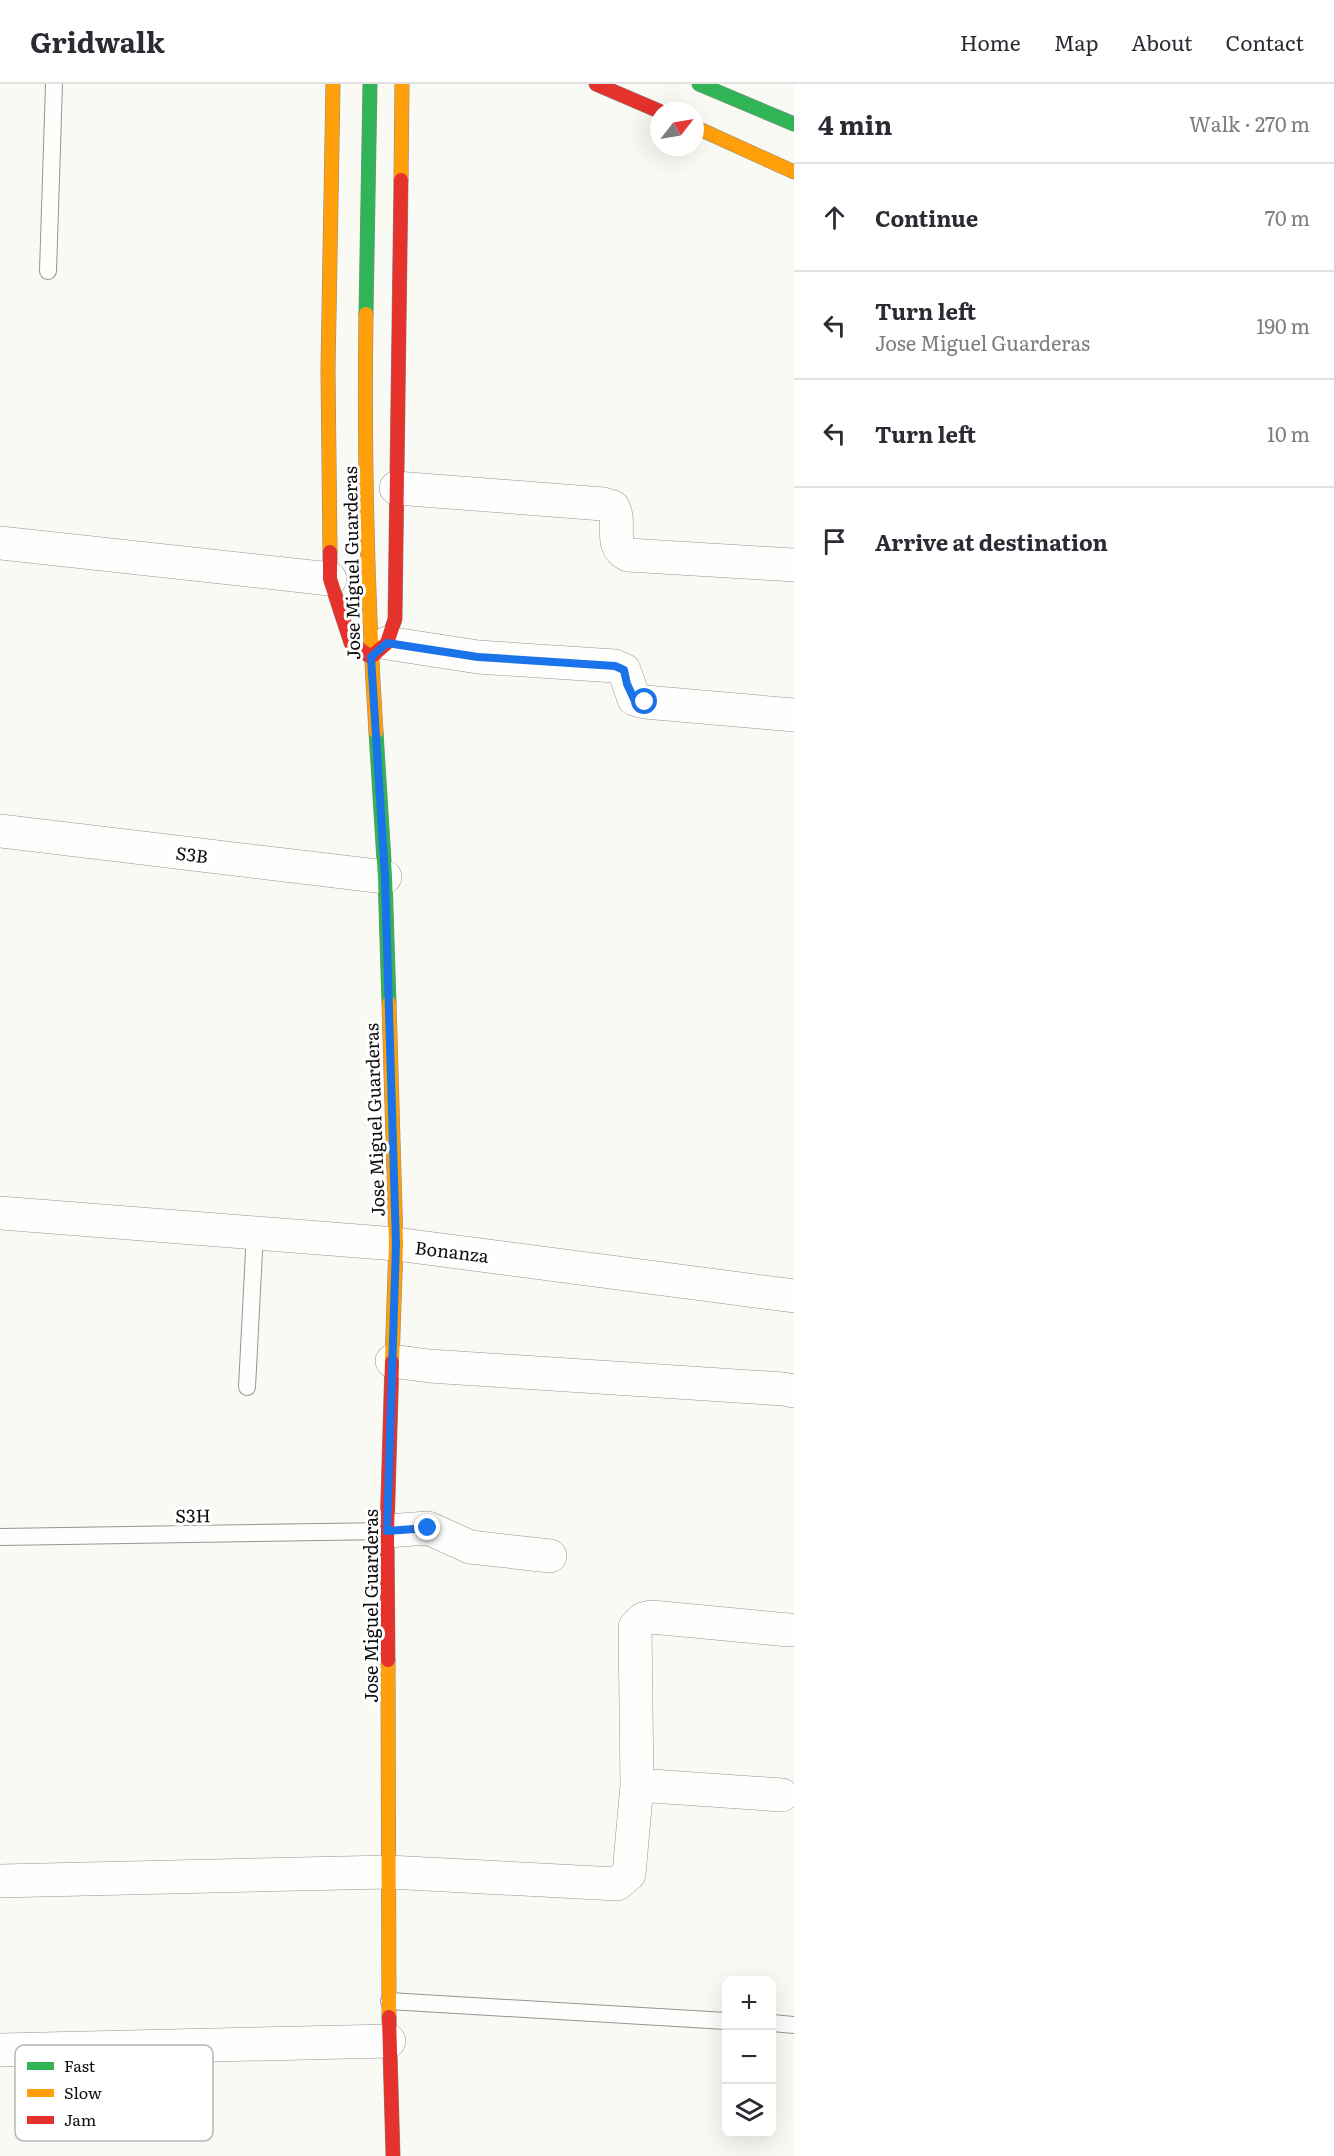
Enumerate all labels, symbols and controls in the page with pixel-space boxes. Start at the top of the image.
text: Gridwalk [30,20,165,62]
text: Home [960,26,1021,57]
text: Map [1054,26,1098,57]
text: About [1131,26,1193,57]
text: Contact [1226,26,1304,57]
north arrow [650,102,704,156]
text: 4 min [818,104,892,143]
text: Walk · 270 m [1189,108,1310,138]
icon: ahead [818,201,851,234]
text: Continue [875,201,978,234]
text: 70 m [1265,202,1310,232]
text: Turn left [875,294,976,327]
icon: left [818,309,851,342]
text: 190 m [1256,310,1310,340]
text: Jose Miguel Guarderas [875,327,1090,357]
icon: left [818,417,851,450]
text: Turn left [875,417,976,450]
text: 10 m [1267,418,1310,448]
street label: Jose Miguel Guarderas [336,466,366,660]
icon: arrive [818,525,851,558]
text: Arrive at destination [875,525,1108,558]
route start [631,688,657,714]
street label: S3B [174,839,210,869]
street label: Jose Miguel Guarderas [357,1023,391,1217]
street label: Bonanza [414,1233,491,1269]
street label: S3H [175,1501,211,1529]
street label: Jose Miguel Guarderas [357,1509,384,1703]
route end [414,1514,440,1540]
map controls [722,1976,776,2138]
button: + [722,1976,776,2030]
button: − [722,2030,776,2084]
legend [15,2045,213,2141]
text: Fast [64,2053,96,2077]
text: Slow [64,2080,102,2104]
button: layers [722,2084,776,2138]
text: Jam [64,2107,97,2131]

